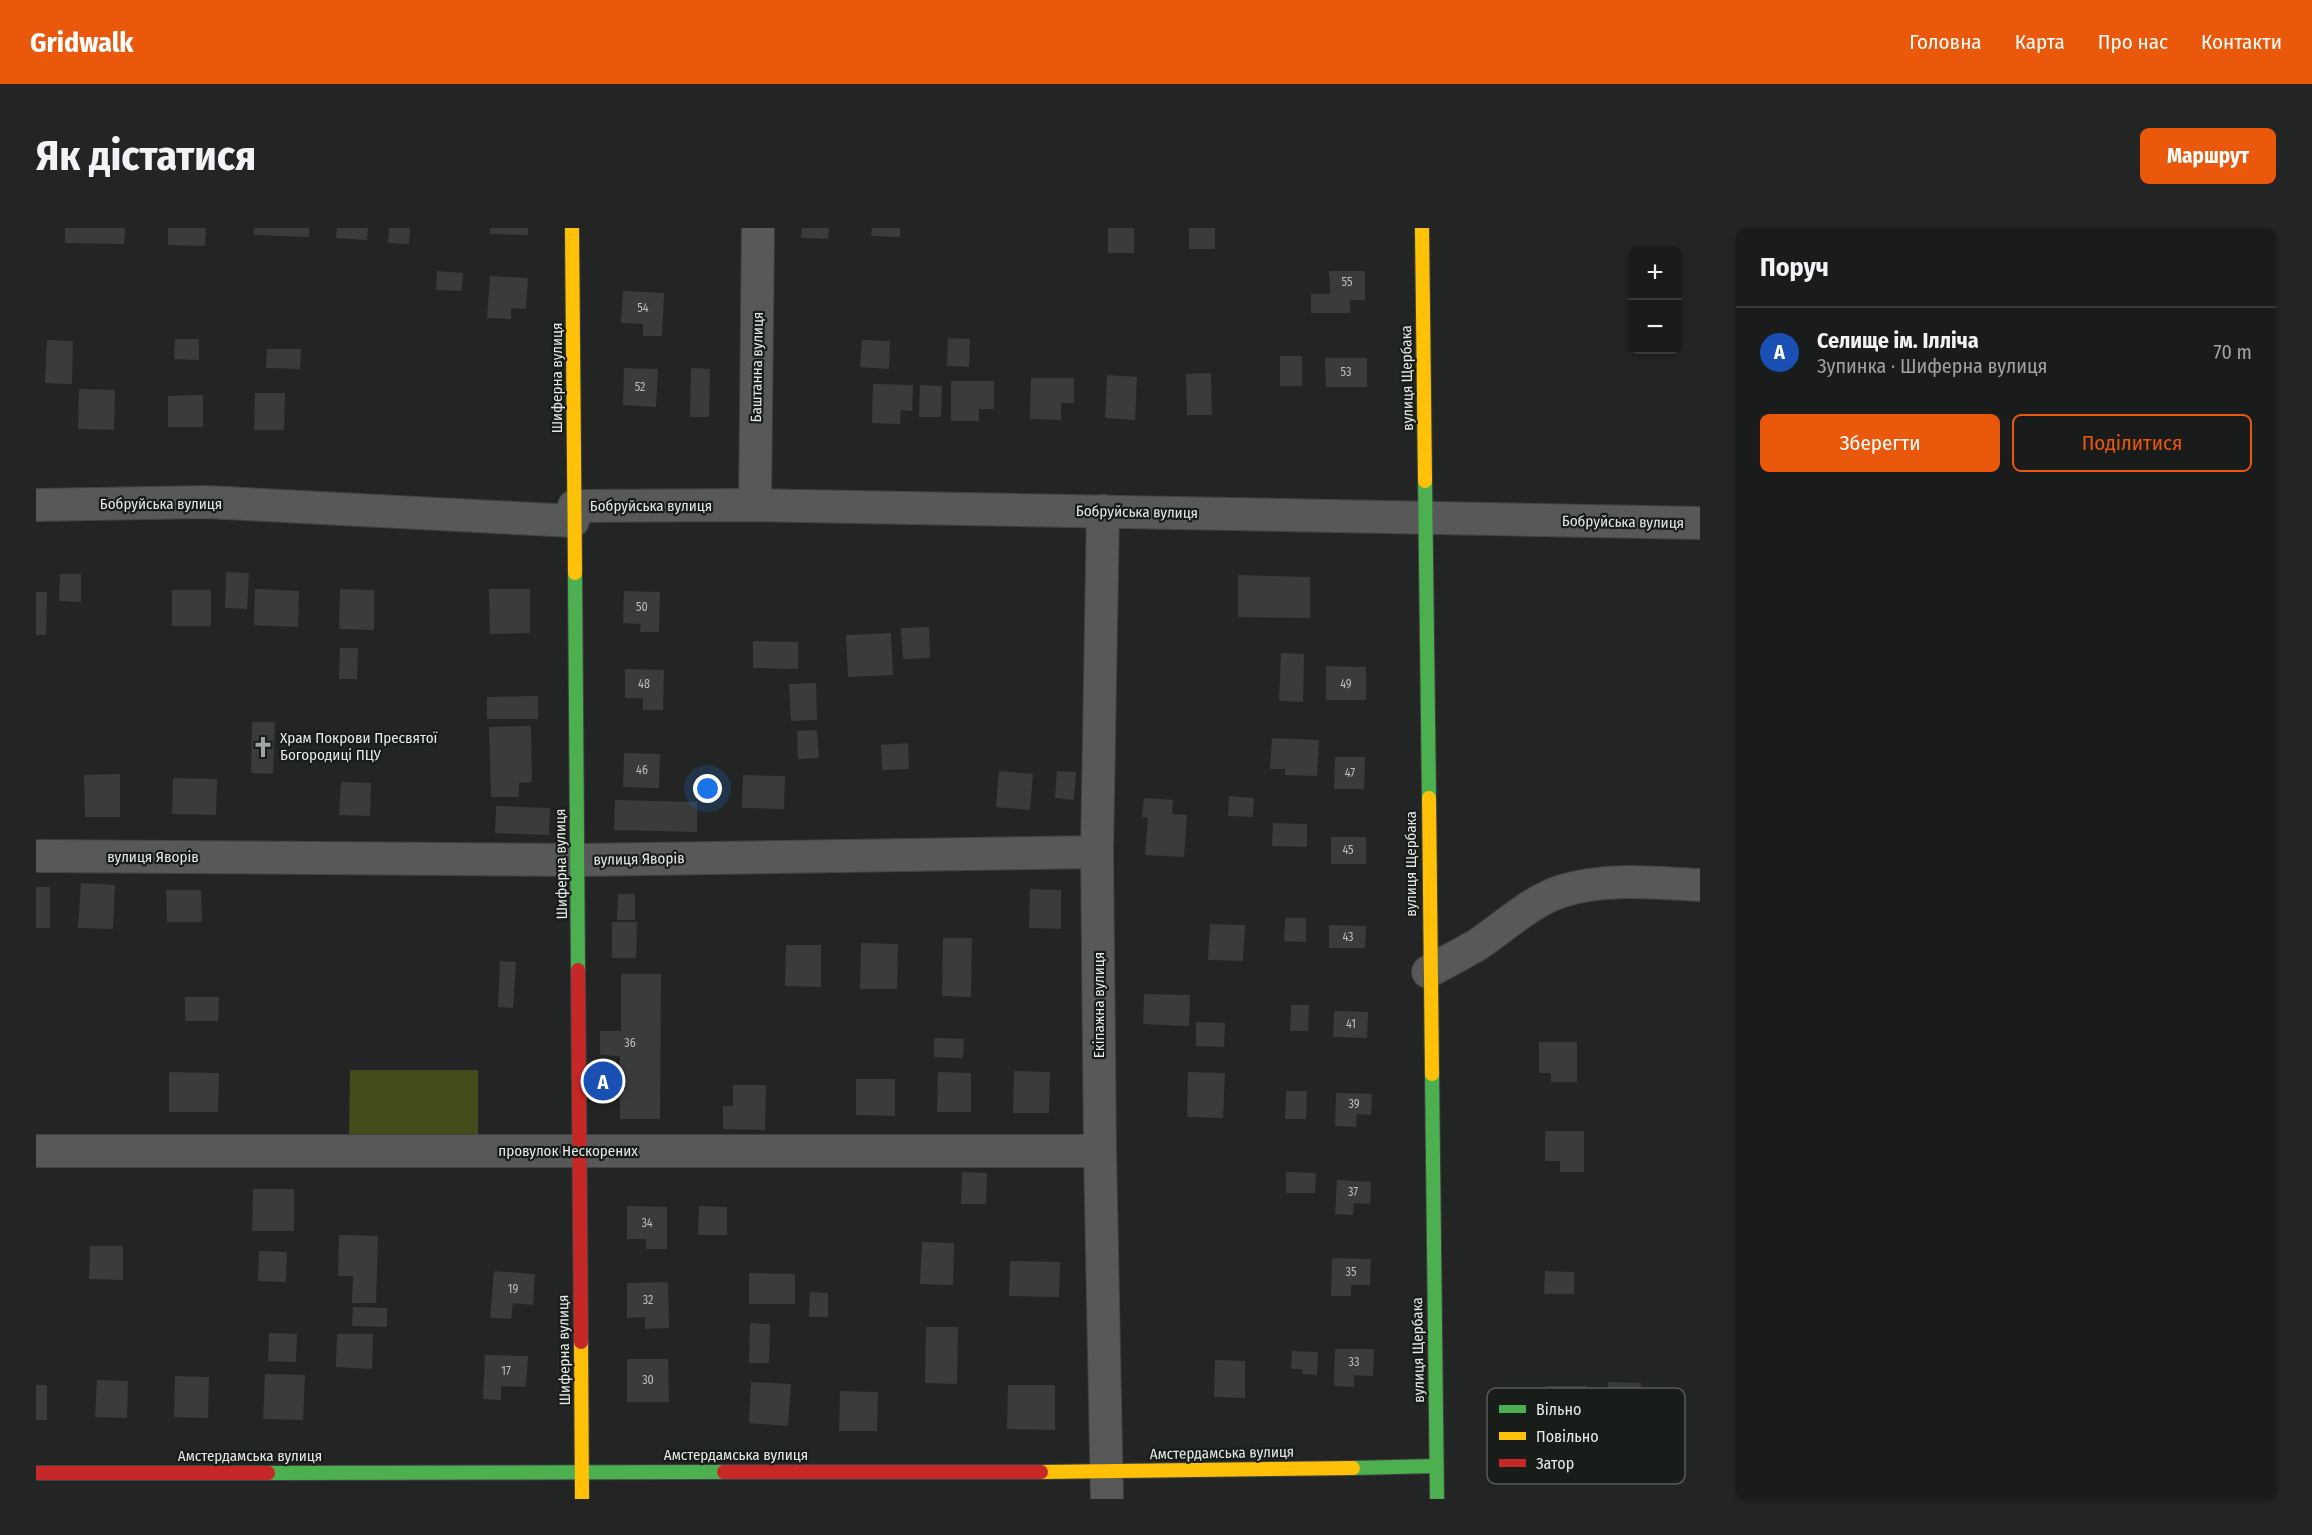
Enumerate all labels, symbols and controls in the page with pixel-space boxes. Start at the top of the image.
text: Gridwalk [30,26,134,59]
text: Головна [1909,29,1982,55]
text: Карта [2015,29,2065,55]
text: Про нас [2098,29,2168,55]
text: Контакти [2201,29,2282,55]
button: Маршрут [2140,128,2276,184]
text: Як дістатися [36,131,256,181]
map controls [1628,246,1682,354]
button: + [1628,246,1682,300]
text: Поруч [1760,252,1829,283]
house number: 55 [1342,275,1353,289]
button: − [1628,300,1682,354]
house number: 54 [637,301,649,315]
street label: Баштанна вулиця [747,311,767,423]
street label: Шиферна вулиця [548,323,566,433]
street label: вулиця Щербака [1397,325,1417,431]
text: Селище ім. Ілліча [1817,327,1979,354]
text: A [1774,340,1785,364]
text: 70 m [2214,340,2252,364]
text: Зупинка · Шиферна вулиця [1817,354,2048,378]
house number: 53 [1341,365,1351,379]
house number: 52 [635,380,645,394]
button: Зберегти [1760,414,2000,472]
button: Поділитися [2012,414,2252,472]
street label: Бобруйська вулиця [100,495,222,513]
street label: Бобруйська вулиця [590,497,712,515]
street label: Бобруйська вулиця [1076,502,1198,522]
street label: Бобруйська вулиця [1562,512,1684,532]
house number: 50 [636,600,648,614]
house number: 48 [638,677,650,691]
house number: 49 [1340,677,1352,691]
place label: Храм Покрови Пресвятої Богородиці ПЦУ [280,729,439,764]
church icon: Храм Покрови Пресвятої Богородиці ПЦУ [251,735,275,759]
house number: 46 [636,763,648,777]
house number: 47 [1345,766,1355,780]
your location [693,774,722,803]
street label: Шиферна вулиця [551,808,571,920]
street label: вулиця Щербака [1402,811,1420,917]
house number: 45 [1342,843,1354,857]
street label: вулиця Яворів [107,848,199,866]
street label: вулиця Яворів [593,849,685,869]
house number: 43 [1342,930,1354,944]
street label: Екіпажна вулиця [1090,952,1108,1058]
house number: 41 [1346,1017,1356,1031]
house number: 36 [624,1036,636,1050]
pin: A [584,1058,622,1104]
house number: 39 [1348,1097,1360,1111]
street label: провулок Нескорених [498,1142,638,1160]
house number: 37 [1348,1185,1358,1199]
house number: 34 [641,1216,653,1230]
house number: 35 [1346,1265,1357,1279]
house number: 19 [508,1282,518,1296]
house number: 32 [643,1293,653,1307]
street label: Шиферна вулиця [554,1294,574,1406]
street label: вулиця Щербака [1408,1297,1428,1403]
house number: 33 [1349,1355,1359,1369]
house number: 17 [501,1364,511,1378]
house number: 30 [642,1373,654,1387]
legend [1487,1388,1685,1484]
text: Вільно [1536,1400,1581,1419]
text: Повільно [1536,1427,1599,1446]
street label: Амстердамська вулиця [1150,1443,1294,1463]
street label: Амстердамська вулиця [664,1446,808,1464]
street label: Амстердамська вулиця [178,1447,322,1465]
text: Затор [1536,1454,1574,1473]

